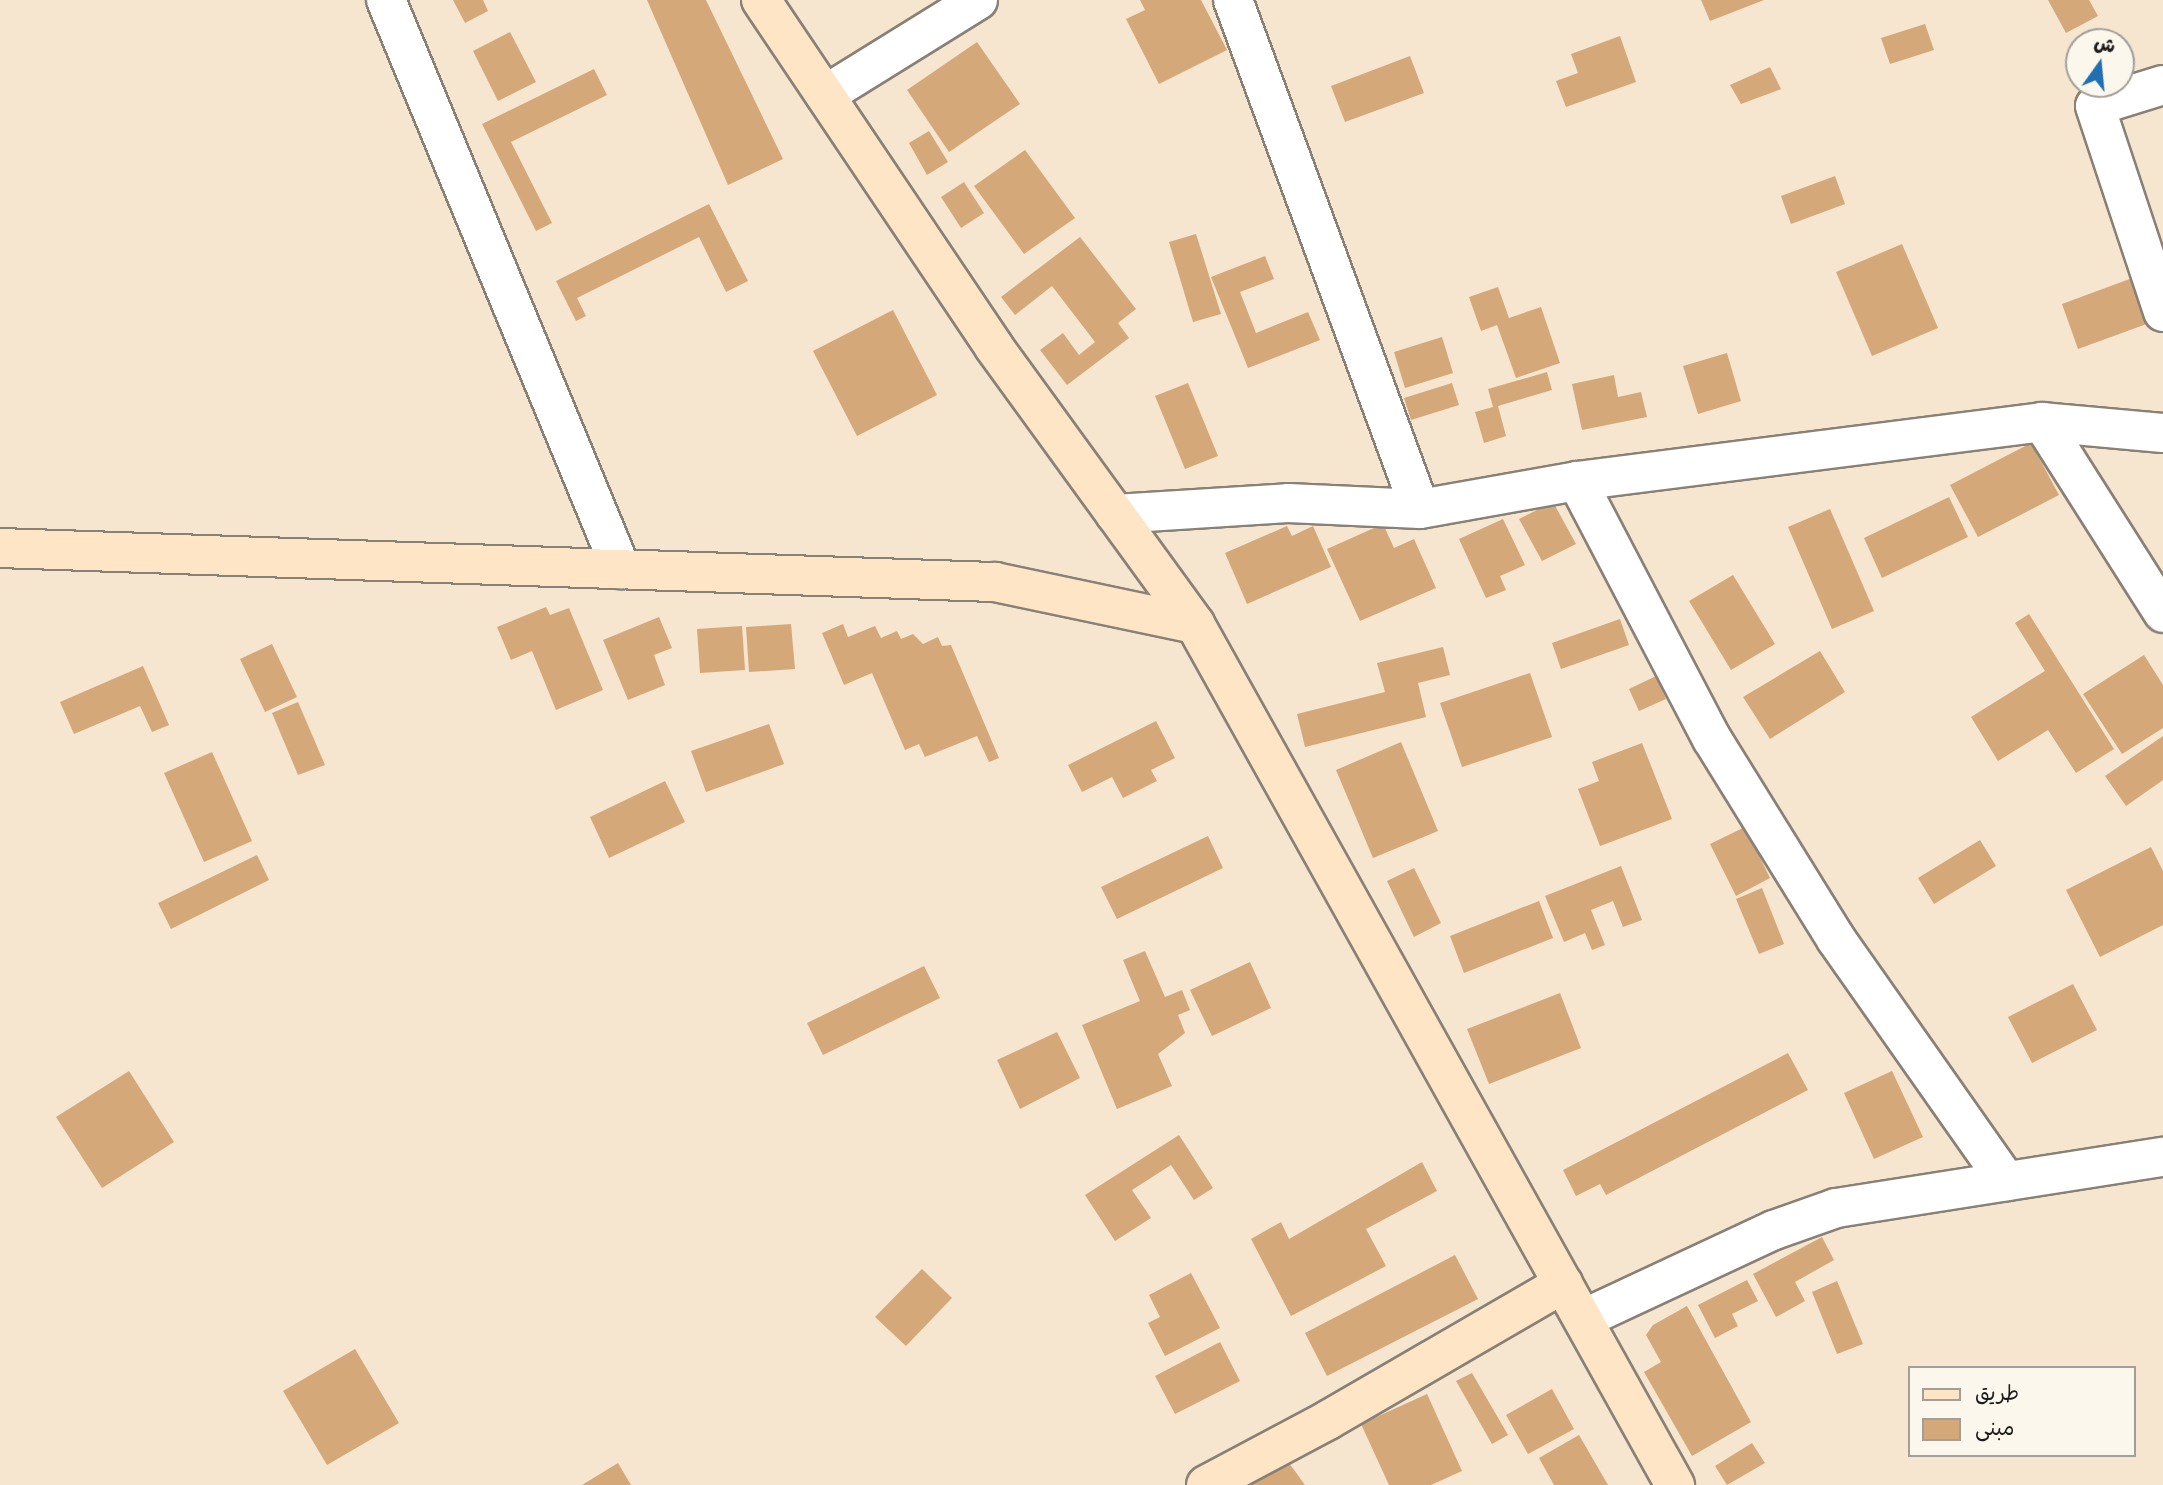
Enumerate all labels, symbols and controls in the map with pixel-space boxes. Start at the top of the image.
north arrow [2065,28,2135,98]
text: ش [2092,30,2118,59]
legend [1908,1366,2135,1457]
text: طريق [1975,1380,2019,1406]
text: مبنى [1975,1415,2014,1441]

